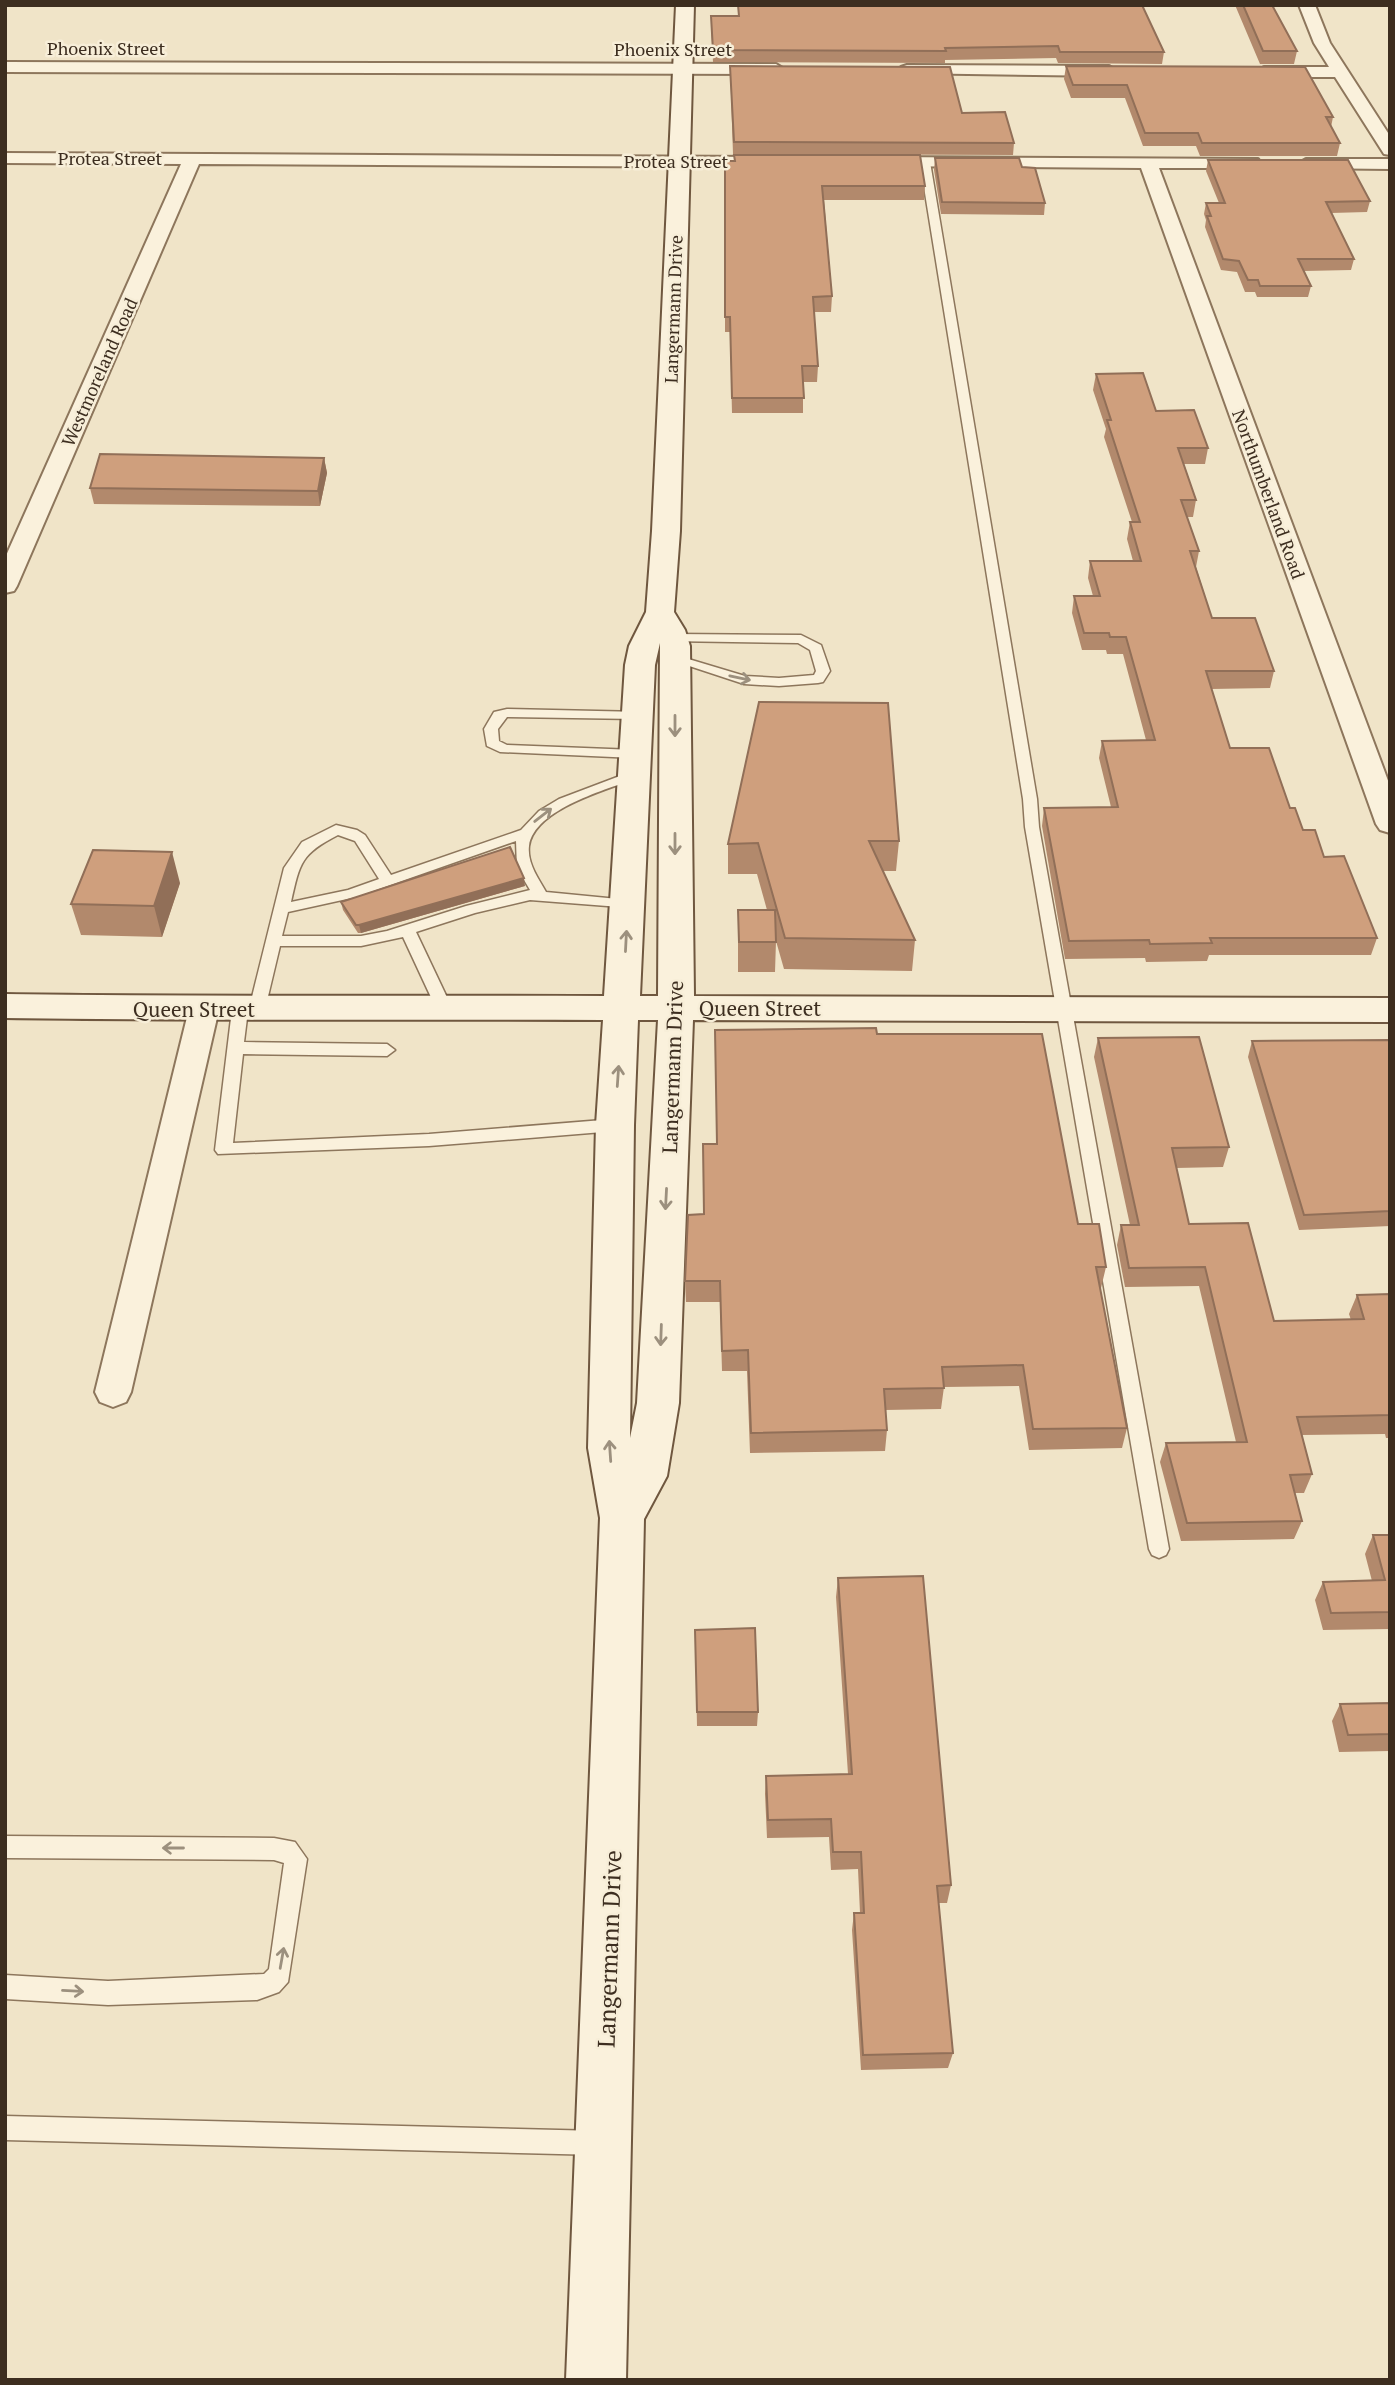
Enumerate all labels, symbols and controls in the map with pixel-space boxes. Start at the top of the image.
street label: Phoenix Street [47,36,165,60]
street label: Phoenix Street [614,37,732,61]
street label: Protea Street [58,146,163,170]
street label: Protea Street [624,149,729,173]
street label: Langermann Drive [658,234,688,384]
street label: Westmoreland Road [55,294,143,450]
street label: Northumberland Road [1227,406,1311,582]
one-way arrow [728,672,751,685]
one-way arrow [668,714,682,737]
one-way arrow [533,807,551,822]
one-way arrow [668,833,682,856]
one-way arrow [620,930,633,952]
street label: Langermann Drive [655,980,689,1154]
street label: Queen Street [699,994,821,1022]
street label: Queen Street [133,995,255,1023]
one-way arrow [612,1066,625,1088]
one-way arrow [660,1187,673,1210]
one-way arrow [654,1323,667,1346]
one-way arrow [603,1441,616,1463]
one-way arrow [161,1841,184,1855]
street label: Langermann Drive [590,1850,628,2048]
one-way arrow [276,1947,289,1970]
one-way arrow [62,1985,84,1998]

